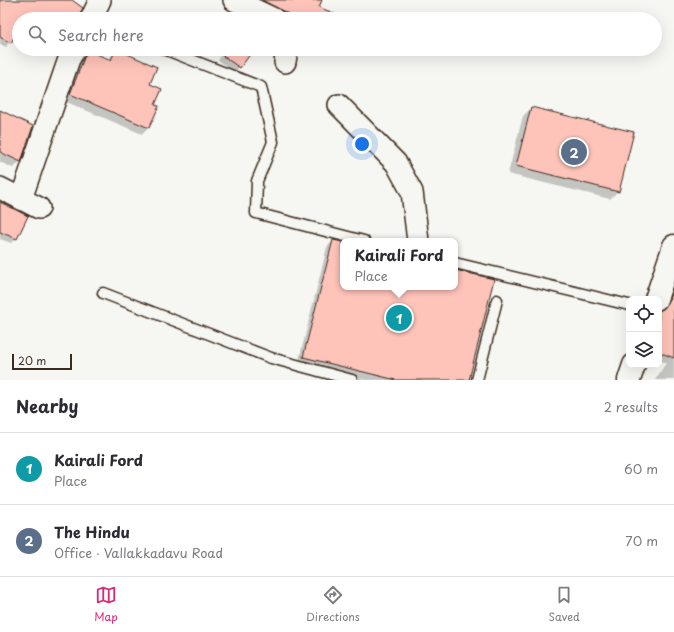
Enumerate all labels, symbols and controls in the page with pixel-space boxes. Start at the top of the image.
search box [12,12,662,56]
icon: search [26,23,48,45]
text: Search here [58,23,144,46]
your location [352,134,372,154]
pin: 2 [561,137,587,167]
popup [340,238,458,290]
text: Kairali Ford [354,243,444,266]
text: Place [354,266,388,285]
map controls [626,296,662,368]
button: locate [626,296,662,332]
pin: 1 [386,303,412,333]
button: layers [626,332,662,368]
scale bar [12,352,72,371]
text: 20 m [18,352,46,369]
text: Nearby [16,393,78,419]
text: 2 results [604,397,658,416]
text: Kairali Ford [54,448,143,471]
text: 1 [26,459,32,478]
text: 60 m [624,459,658,478]
text: Place [54,471,87,490]
text: The Hindu [54,520,130,543]
text: 2 [24,531,34,550]
text: 70 m [625,531,658,550]
text: Office · Vallakkadavu Road [54,543,223,562]
tab: Map [94,584,118,625]
tab: Directions [306,584,360,625]
tab: Saved [548,584,580,625]

